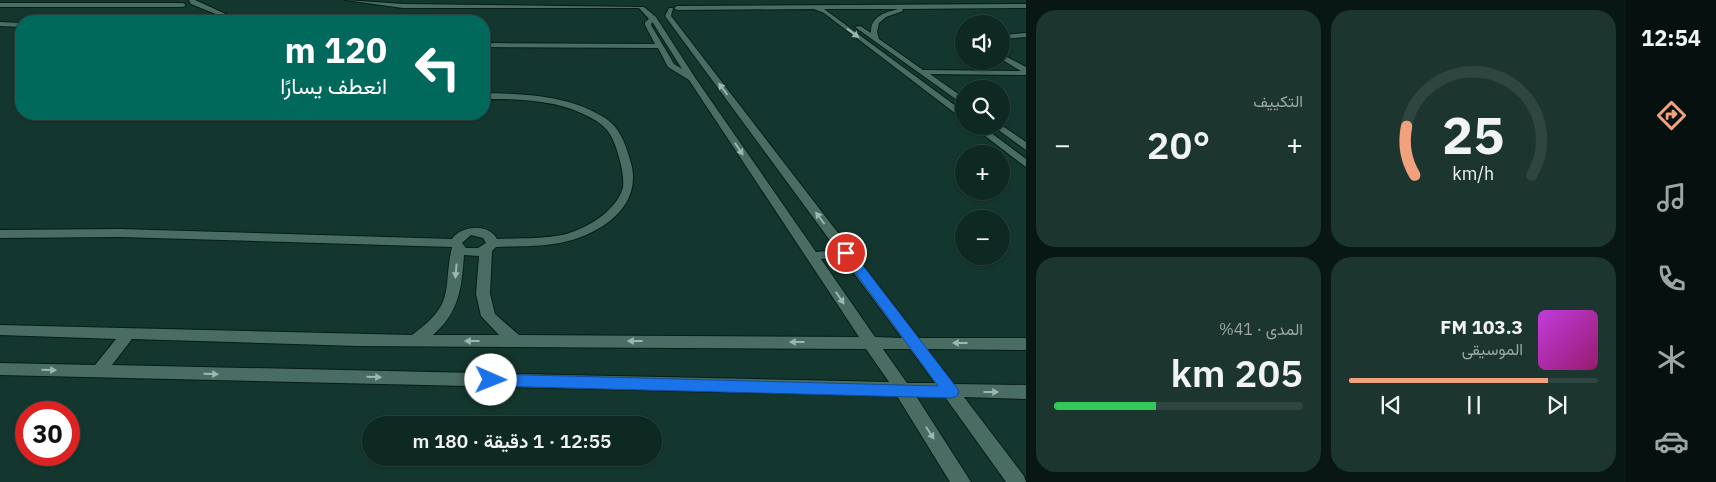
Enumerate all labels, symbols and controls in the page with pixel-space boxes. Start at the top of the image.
map controls [955,15,1010,265]
button: sound [955,15,1010,70]
text: 12:54 [1641,23,1701,52]
text: 120 m [284,27,387,73]
one-way arrow [846,27,859,38]
icon: left [405,35,470,100]
text: انعطف يسارًا [280,71,387,100]
button: search [955,80,1010,135]
one-way arrow [717,83,728,96]
text: التكييف [1253,91,1303,111]
icon: directions [1654,98,1689,133]
text: 25 [1442,101,1505,168]
text: 20° [1147,120,1210,169]
text: − [1054,126,1071,163]
text: + [1286,126,1303,163]
one-way arrow [734,142,744,155]
button: + [955,145,1010,200]
text: km/h [1453,162,1495,185]
icon: music [1654,180,1689,215]
button: − [955,210,1010,265]
one-way arrow [815,212,826,225]
pin [825,232,867,274]
icon: arrive [832,239,860,267]
icon: phone [1654,261,1689,296]
one-way arrow [452,263,460,279]
one-way arrow [835,291,845,305]
text: 103.3 FM [1440,315,1523,339]
text: المدى · 41% [1219,319,1303,339]
one-way arrow [464,337,480,345]
one-way arrow [627,337,643,345]
one-way arrow [789,338,805,346]
one-way arrow [952,339,968,347]
text: الموسيقى [1462,339,1523,359]
icon: climate [1654,342,1689,377]
text: 205 km [1171,348,1303,397]
position arrow [464,353,516,405]
one-way arrow [41,366,57,374]
one-way arrow [203,370,219,378]
one-way arrow [366,374,382,382]
one-way arrow [983,388,999,396]
icon: previous [1377,391,1405,419]
icon: pause [1460,391,1488,419]
icon: next [1543,391,1571,419]
speed limit sign: 30 [15,401,80,466]
icon: car [1654,424,1689,459]
one-way arrow [925,427,935,440]
text: 12:55 · 1 دقيقة · 180 m [413,429,611,453]

